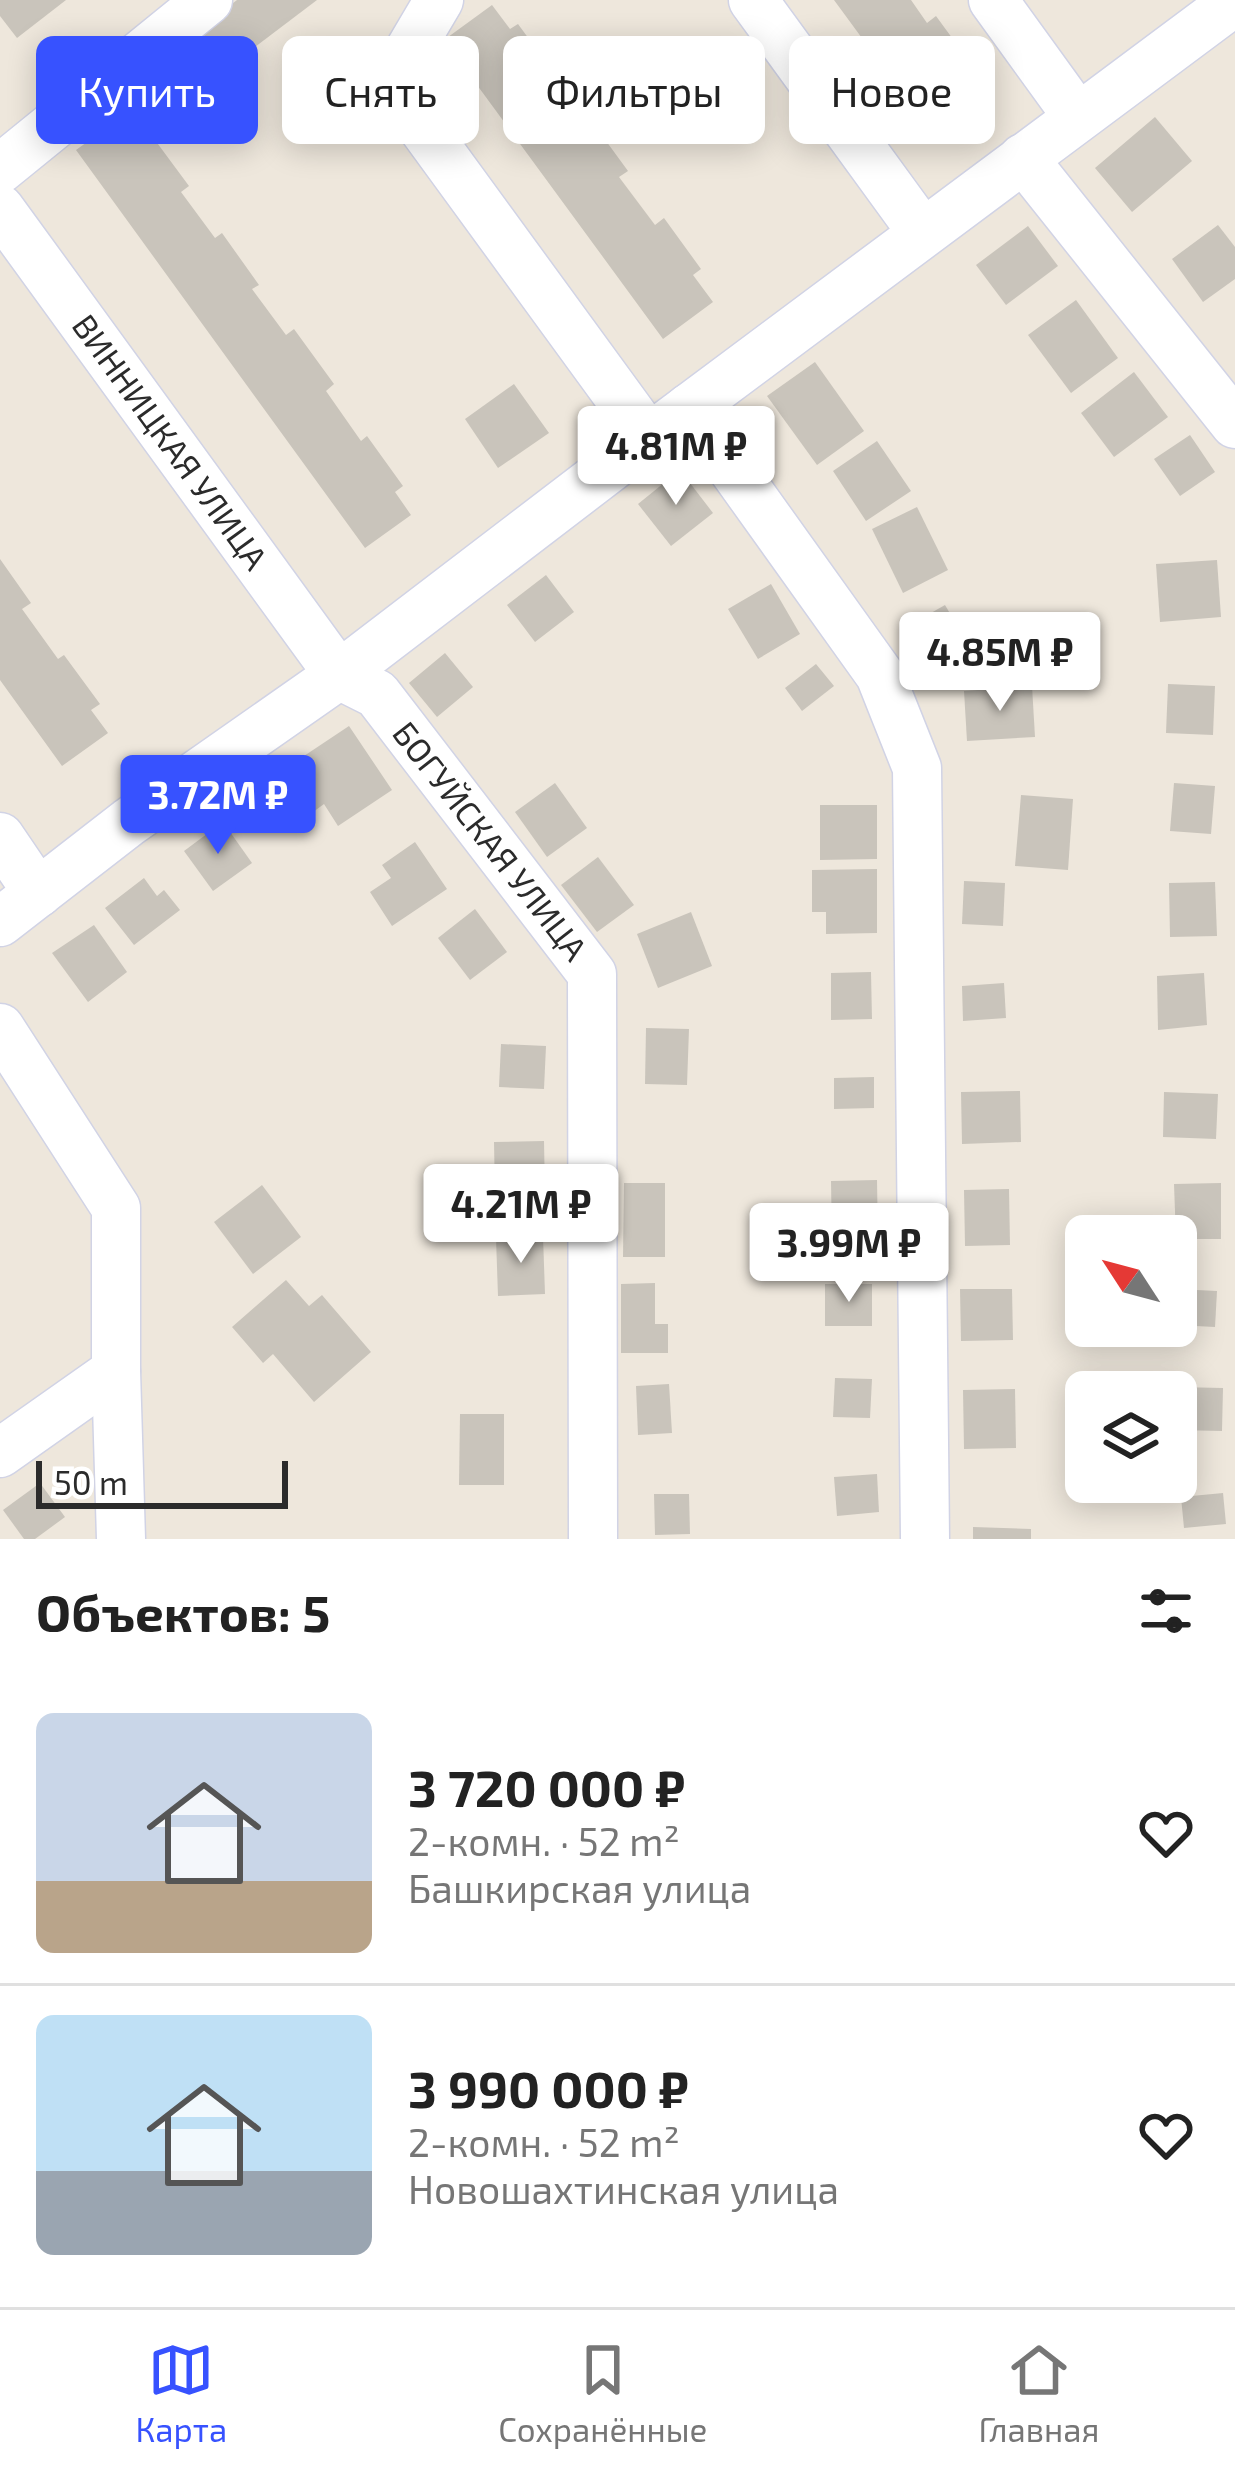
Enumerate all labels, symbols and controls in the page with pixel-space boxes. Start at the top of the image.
chip: Купить [36,36,258,144]
chip: Снять [282,36,479,144]
chip: Фильтры [503,36,765,144]
chip: Новое [789,36,995,144]
street label: ВИННИЦКАЯ УЛИЦА [65,306,277,577]
pin: 4.81M ₽ [565,406,787,508]
text: 4.81M ₽ [605,421,747,468]
pin: 4.85M ₽ [889,612,1111,714]
text: 4.85M ₽ [926,627,1074,674]
street label: БОГУЙСКАЯ УЛИЦА [385,713,597,968]
pin: 3.72M ₽ [107,755,329,857]
text: 3.72M ₽ [148,770,288,817]
pin: 4.21M ₽ [410,1164,632,1266]
text: 4.21M ₽ [450,1179,592,1226]
pin: 3.99M ₽ [738,1203,960,1305]
north arrow [1065,1215,1197,1347]
map controls [1065,1215,1197,1503]
text: 3.99M ₽ [777,1218,921,1265]
button: layers [1065,1371,1197,1503]
scale bar [36,1455,288,1508]
text: 50 m [54,1462,128,1502]
icon: filters [1133,1578,1199,1644]
text: Объектов: 5 [36,1581,330,1642]
text: 3 720 000 ₽ [408,1756,685,1817]
icon: home [132,1761,276,1905]
icon: heart [1133,1800,1199,1866]
text: 2-комн. · 52 m² [408,1817,680,1864]
text: Башкирская улица [408,1864,751,1911]
text: 3 990 000 ₽ [408,2057,689,2118]
icon: home [132,2063,276,2207]
icon: heart [1133,2102,1199,2168]
text: 2-комн. · 52 m² [408,2118,680,2165]
text: Новошахтинская улица [408,2165,839,2212]
tab: Карта [136,2337,227,2449]
tab: Сохранённые [498,2337,707,2449]
tab: Главная [978,2337,1099,2449]

